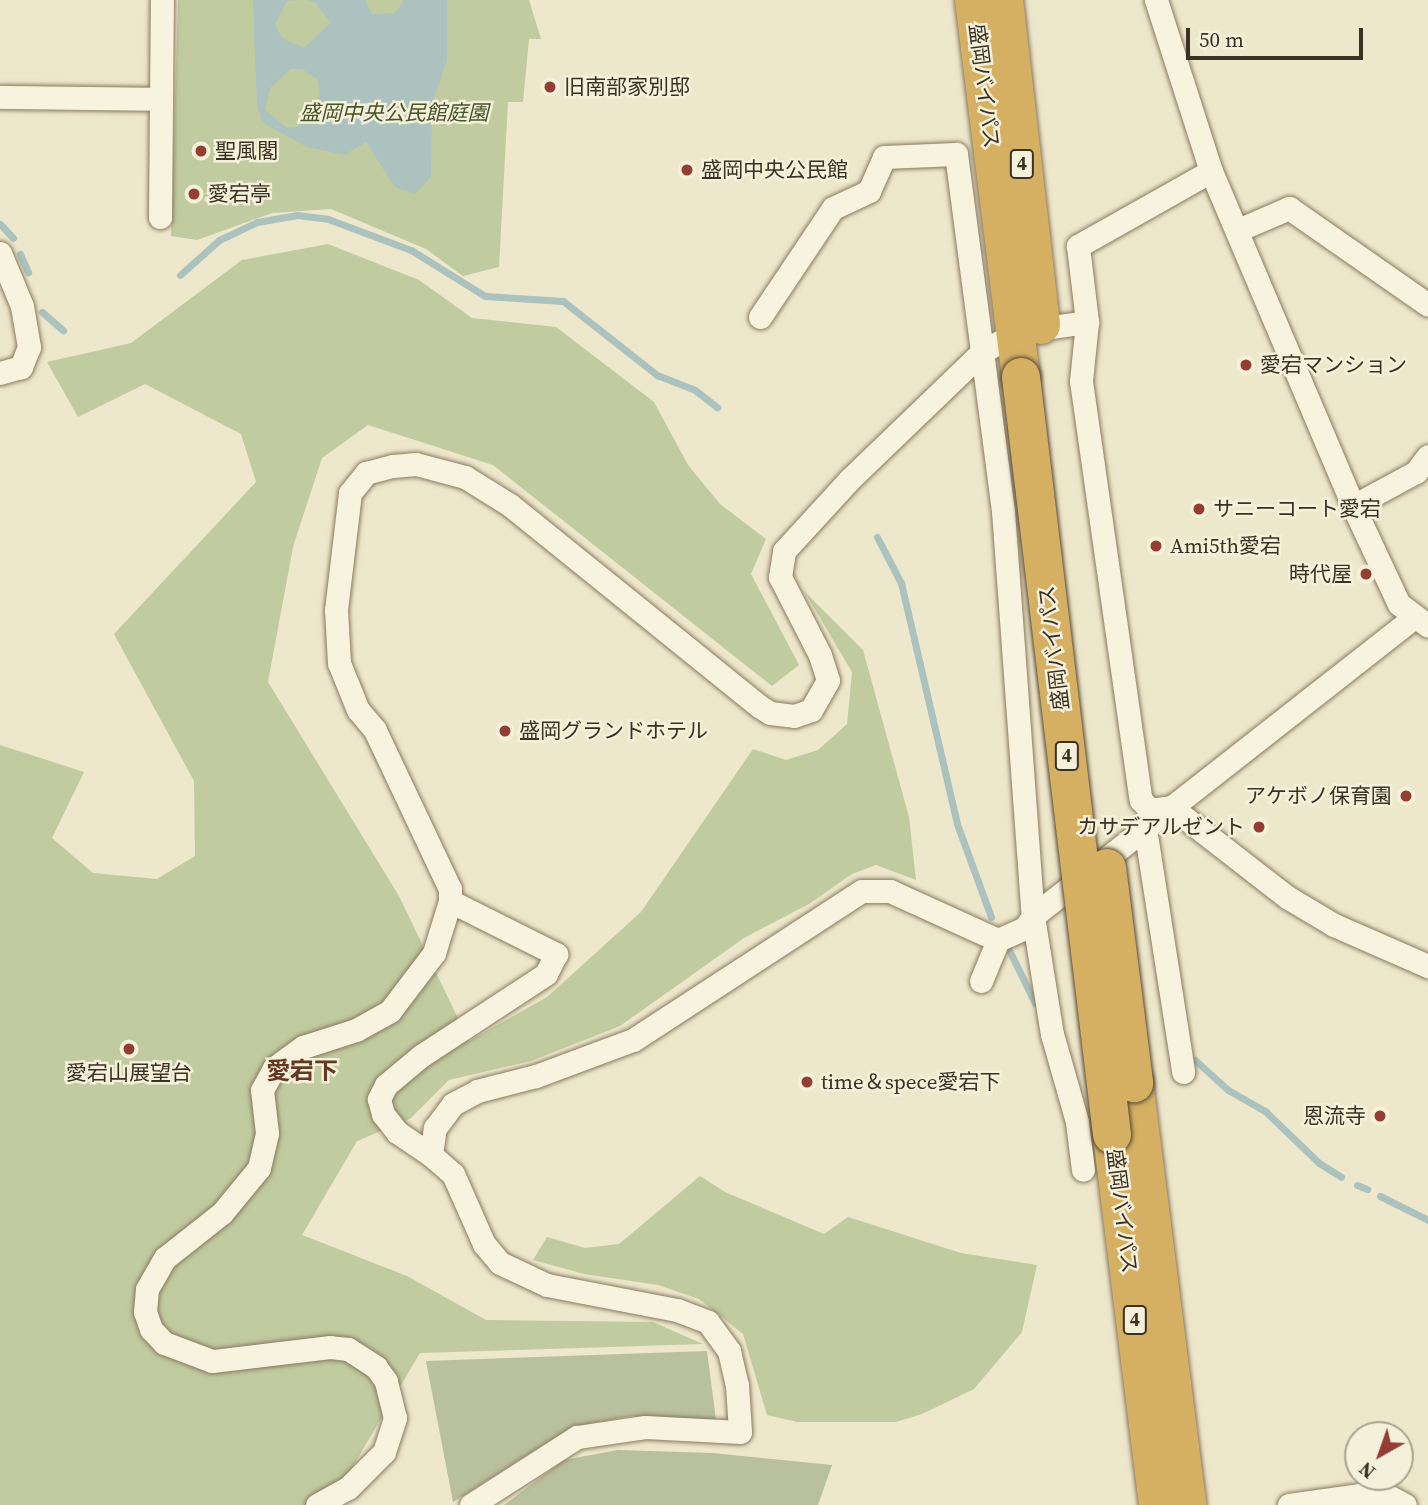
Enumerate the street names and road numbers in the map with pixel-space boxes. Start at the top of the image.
street label: 盛岡バイパス [964,22,1004,150]
road number: 4 [1010,148,1034,180]
street label: 盛岡バイパス [1034,584,1074,712]
road number: 4 [1055,740,1079,772]
street label: 盛岡バイパス [1102,1147,1142,1275]
road number: 4 [1123,1304,1147,1336]

